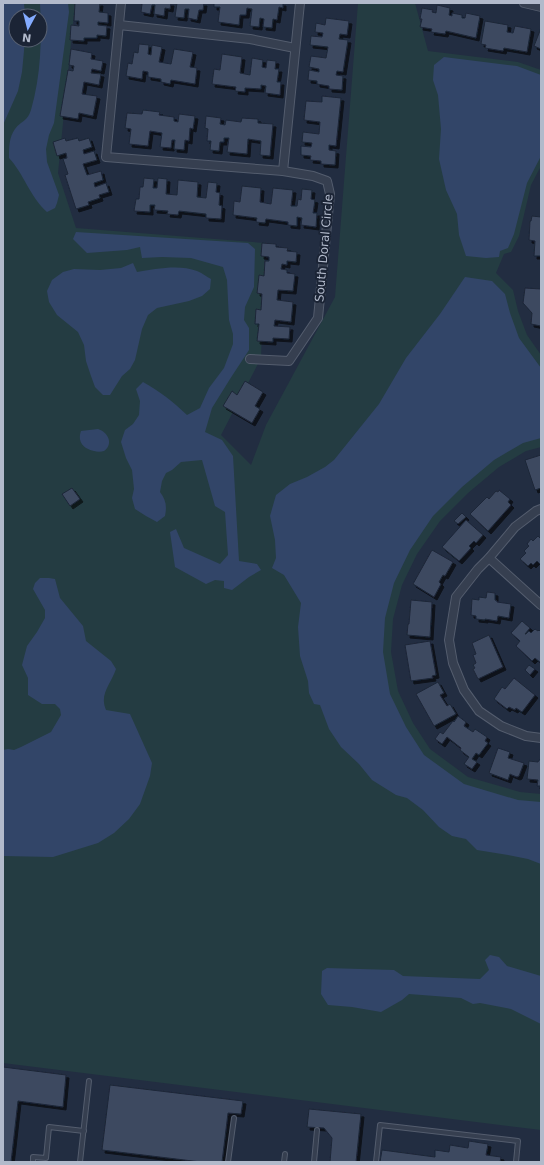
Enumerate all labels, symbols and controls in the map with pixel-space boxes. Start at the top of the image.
north arrow [8,8,48,48]
text: N [21,30,32,44]
street label: South Doral Circle [312,193,336,303]

